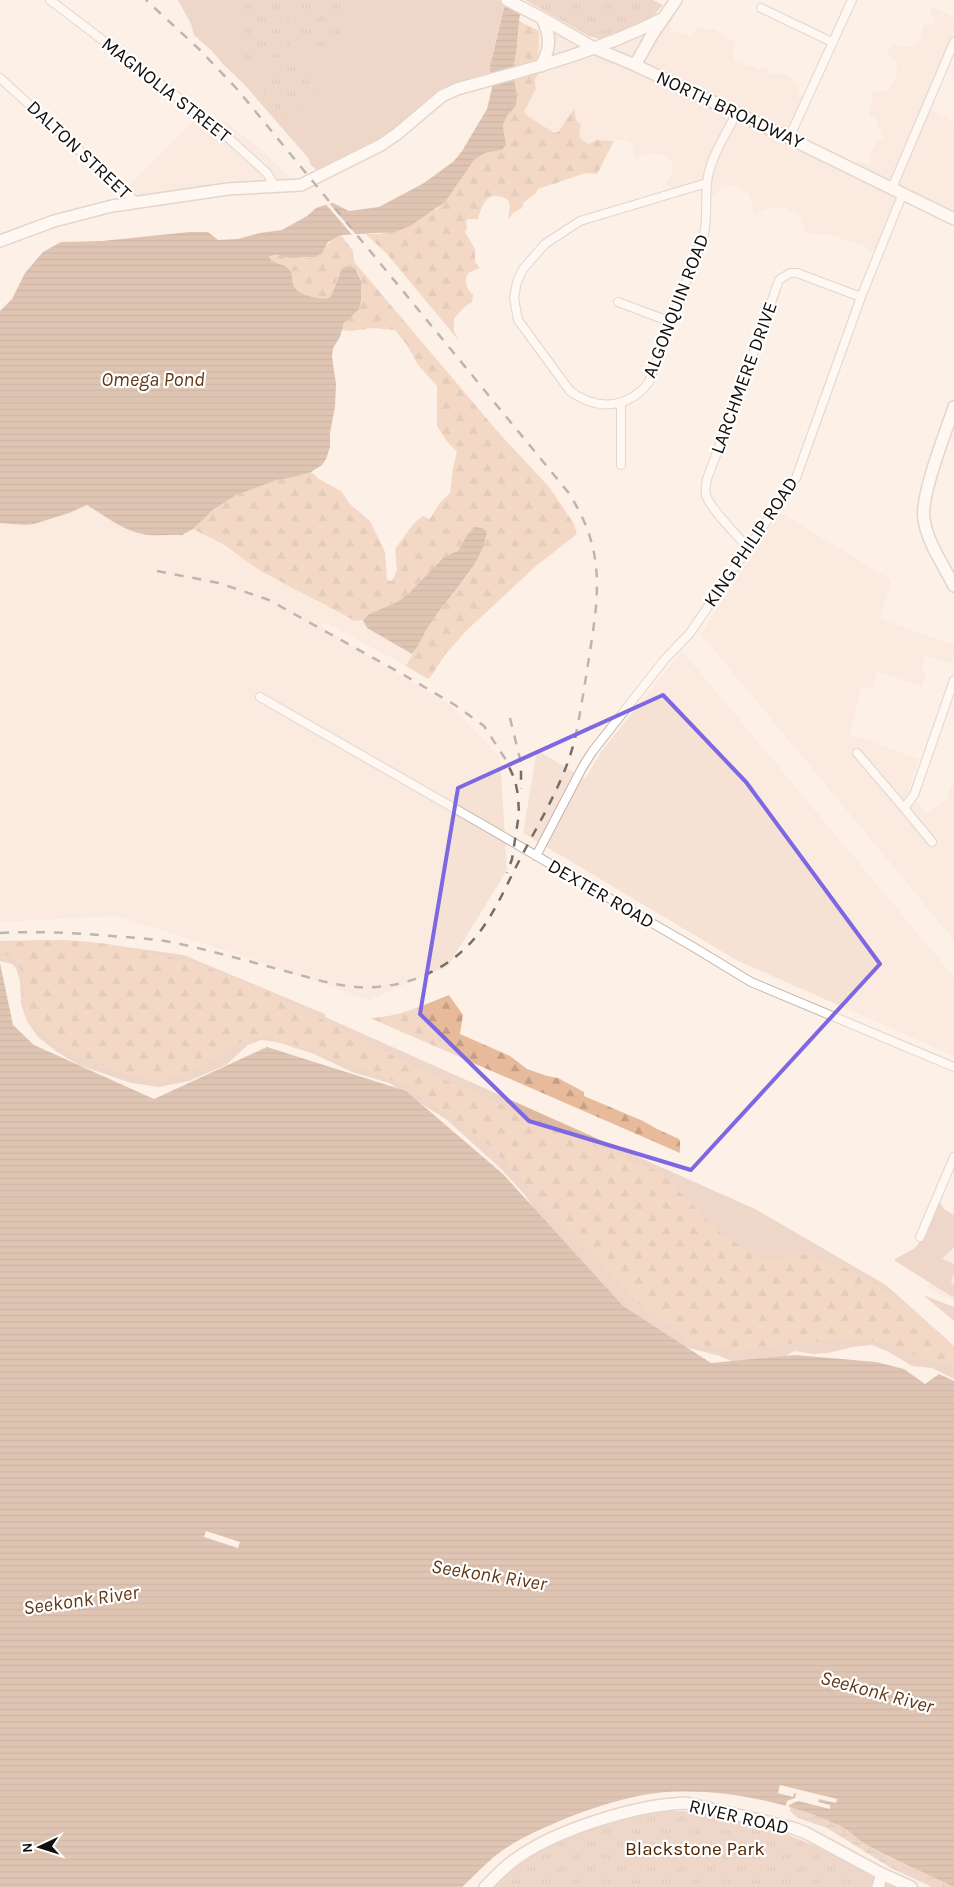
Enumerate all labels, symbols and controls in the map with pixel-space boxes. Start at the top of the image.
street label: MAGNOLIA STREET [97,33,235,147]
street label: NORTH BROADWAY [653,66,808,154]
street label: DALTON STREET [22,96,136,204]
street label: ALGONQUIN ROAD [638,231,714,381]
street label: LARCHMERE DRIVE [706,299,782,457]
water label: Omega Pond [101,368,205,391]
street label: KING PHILIP ROAD [699,473,803,611]
street label: DEXTER ROAD [544,855,658,933]
water label: Seekonk River [430,1555,549,1596]
water label: Seekonk River [22,1580,141,1619]
water label: Seekonk River [818,1666,937,1718]
street label: RIVER ROAD [687,1795,791,1839]
north arrow [15,1822,65,1872]
park label: Blackstone Park [625,1838,765,1860]
text: N [19,1842,36,1853]

